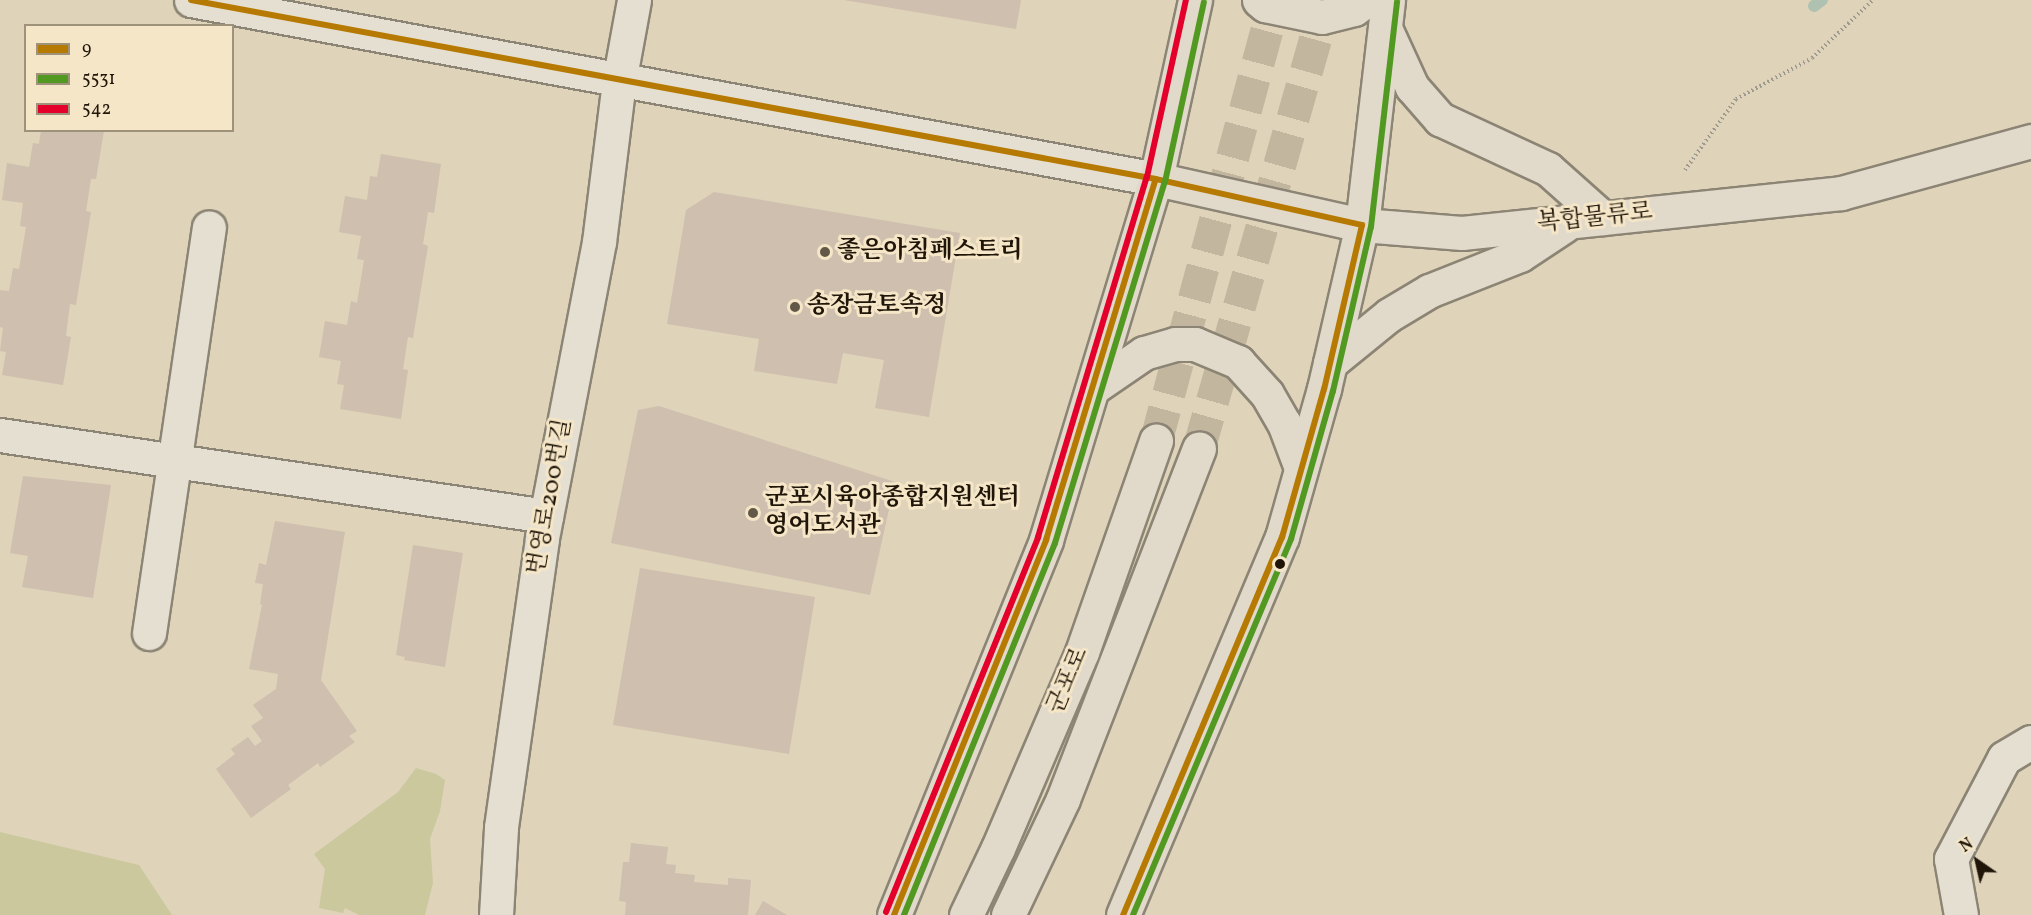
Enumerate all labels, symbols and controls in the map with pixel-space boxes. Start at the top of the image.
legend [24,24,234,132]
text: 9 [82,37,91,62]
text: 5531 [82,67,116,92]
text: 542 [82,97,111,122]
street label: 복합물류로 [1536,199,1654,239]
place label: 좋은아침페스트리 [837,238,1022,266]
marker: 좋은아침페스트리 [818,245,832,259]
place label: 송장금토속정 [807,293,946,321]
marker: 송장금토속정 [788,300,802,314]
street label: 번영로200번길 [523,417,579,577]
place label: 군포시육아종합지원센터 영어도서관 [765,485,1020,541]
marker: 군포시육아종합지원센터 영어도서관 [746,506,760,520]
unlabelled marker [1274,558,1286,570]
street label: 군포로 [1042,643,1096,719]
north arrow [1947,831,2007,891]
text: N [1956,834,1978,858]

